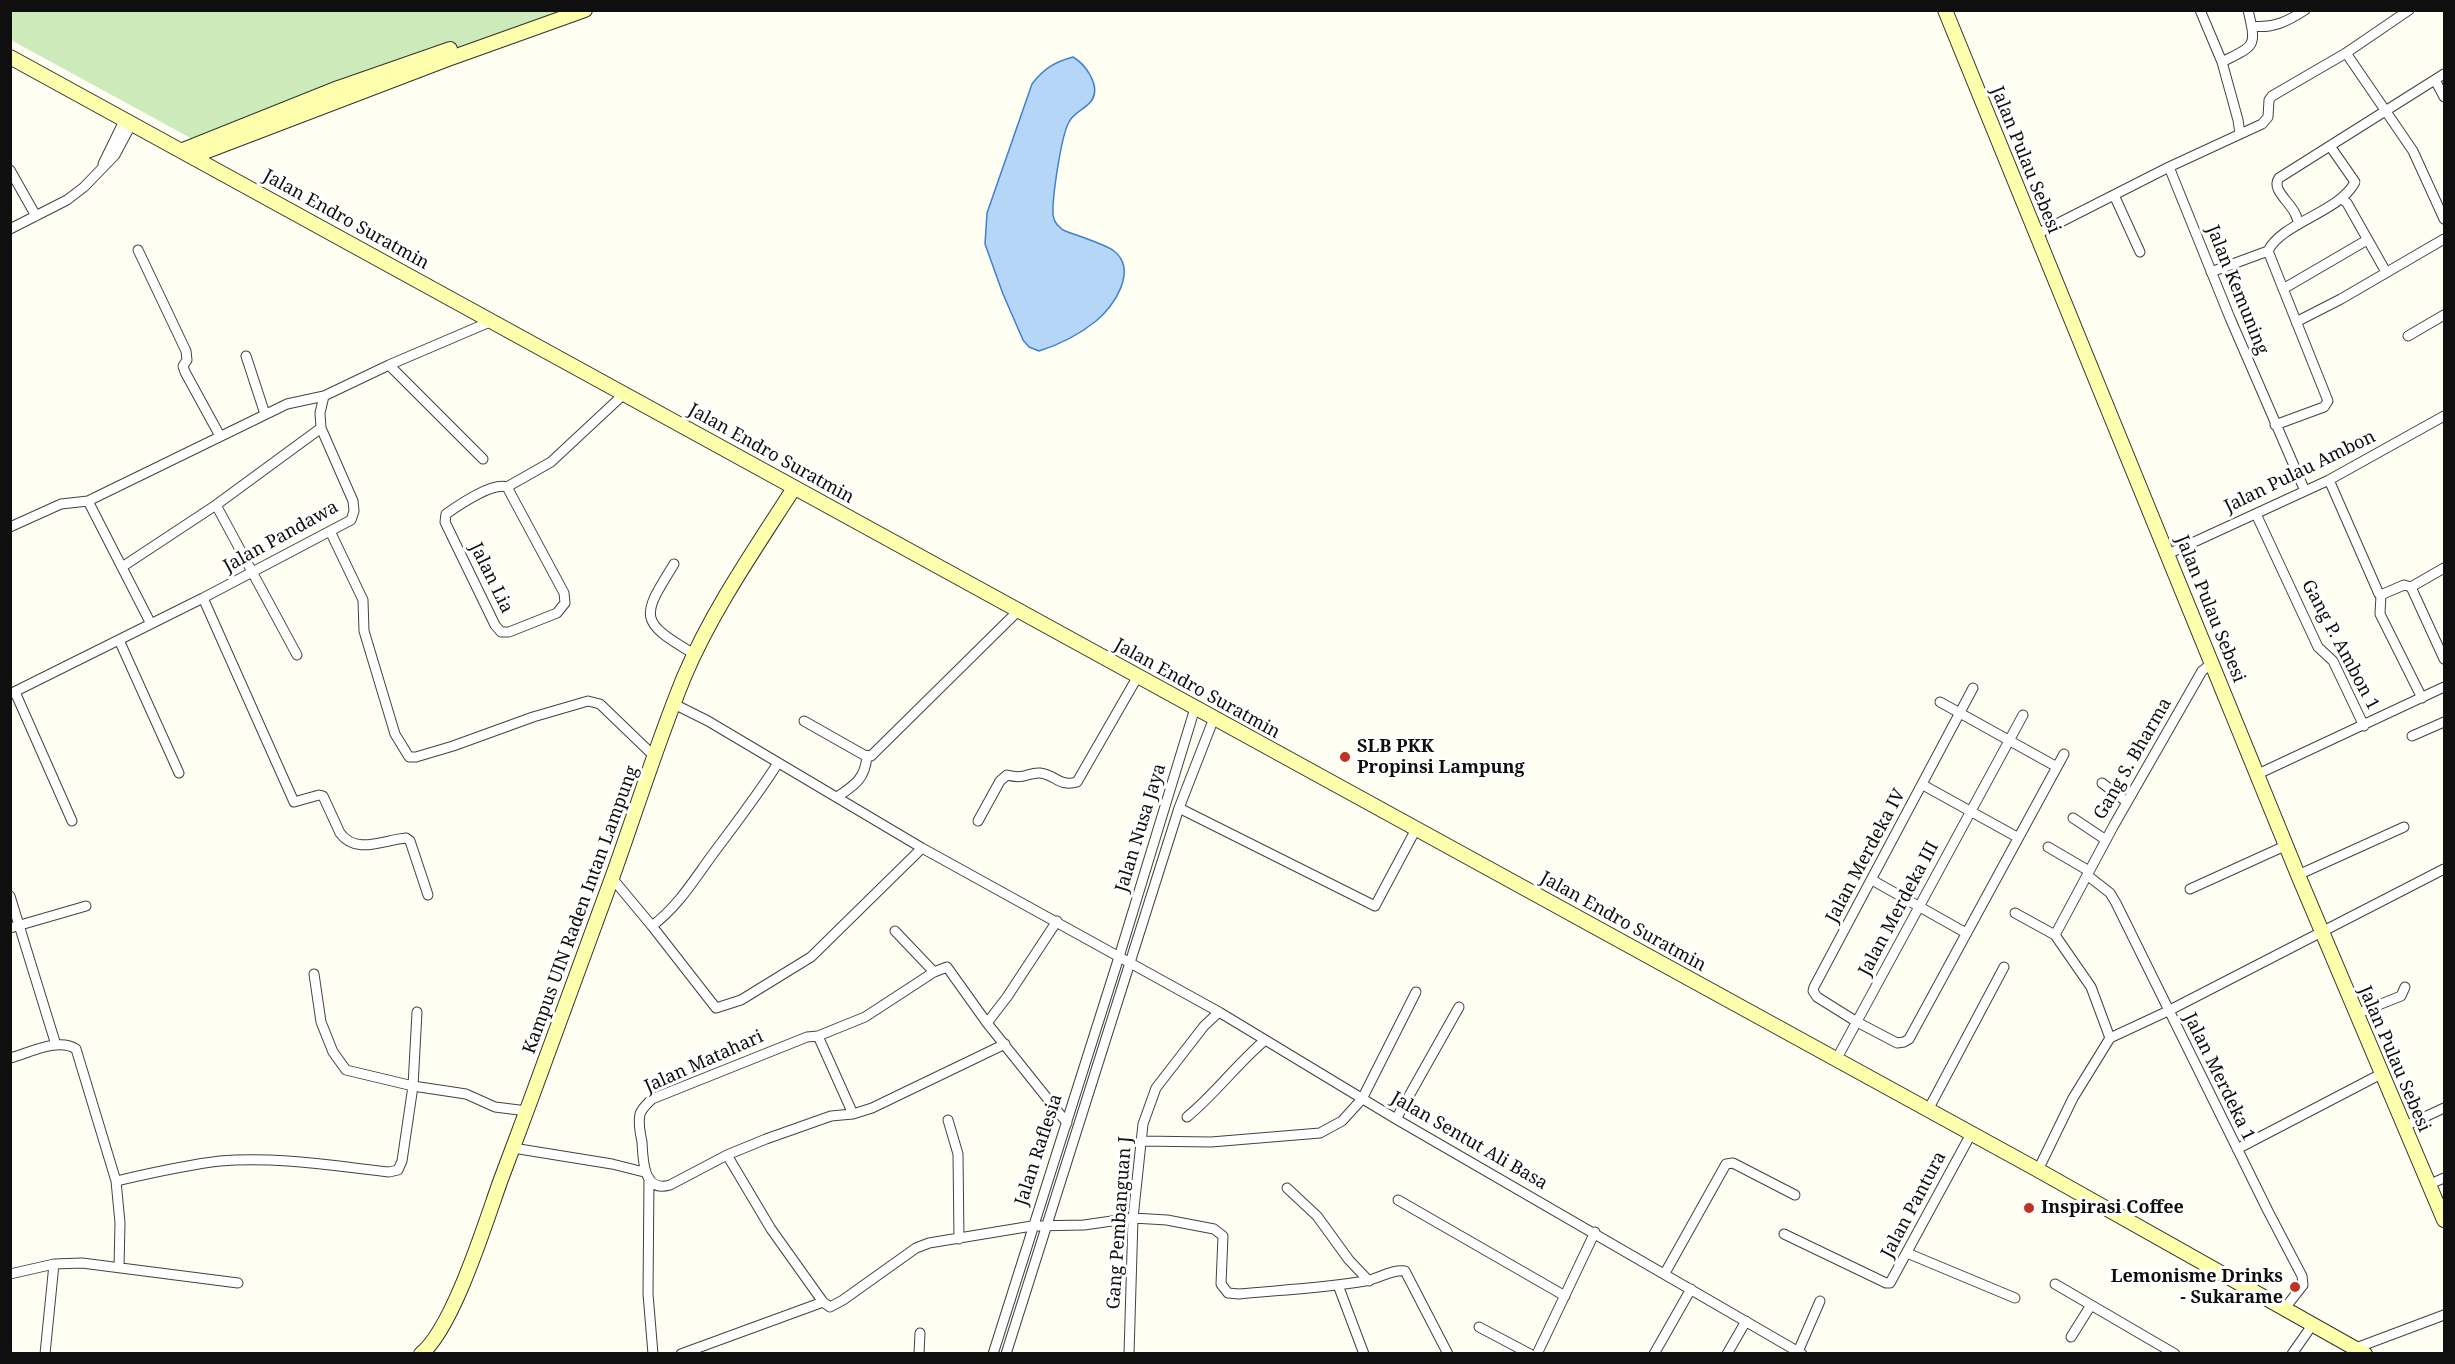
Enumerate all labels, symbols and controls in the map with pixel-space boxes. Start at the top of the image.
street label: Jalan Pulau Sebesi [1986,83,2064,237]
street label: Jalan Endro Suratmin [259,165,433,275]
street label: Jalan Kemuning [2201,222,2273,358]
street label: Jalan Endro Suratmin [684,399,858,509]
street label: Jalan Pulau Ambon [2221,426,2379,518]
street label: Jalan Pandawa [220,497,342,577]
street label: Jalan Pulau Sebesi [2171,532,2249,686]
street label: Jalan Lia [465,539,517,617]
street label: Gang P. Ambon 1 [2297,576,2383,714]
street label: Jalan Endro Suratmin [1110,634,1284,744]
street label: Gang S. Bharma [2089,694,2177,824]
place label: SLB PKK Propinsi Lampung [1357,736,1525,778]
marker: SLB PKK Propinsi Lampung [1338,750,1352,764]
street label: Jalan Nusa Jaya [1111,761,1171,895]
street label: Kampus UIN Raden Intan Lampung [519,763,643,1057]
street label: Jalan Merdeka IV [1822,785,1910,927]
street label: Jalan Merdeka III [1854,838,1944,980]
street label: Jalan Endro Suratmin [1536,867,1710,977]
street label: Jalan Pulau Sebesi [2353,983,2435,1135]
street label: Jalan Merdeka 1 [2179,1010,2259,1144]
street label: Jalan Matahari [641,1026,767,1098]
street label: Jalan Sentut Ali Basa [1387,1087,1551,1195]
street label: Jalan Raflesia [1011,1091,1067,1209]
street label: Gang Pembanguan J [1103,1136,1137,1310]
street label: Jalan Pantura [1877,1148,1951,1262]
place label: Inspirasi Coffee [2041,1197,2184,1219]
marker: Inspirasi Coffee [2022,1201,2036,1215]
place label: Lemonisme Drinks - Sukarame [2111,1266,2283,1308]
marker: Lemonisme Drinks - Sukarame [2288,1280,2302,1294]

